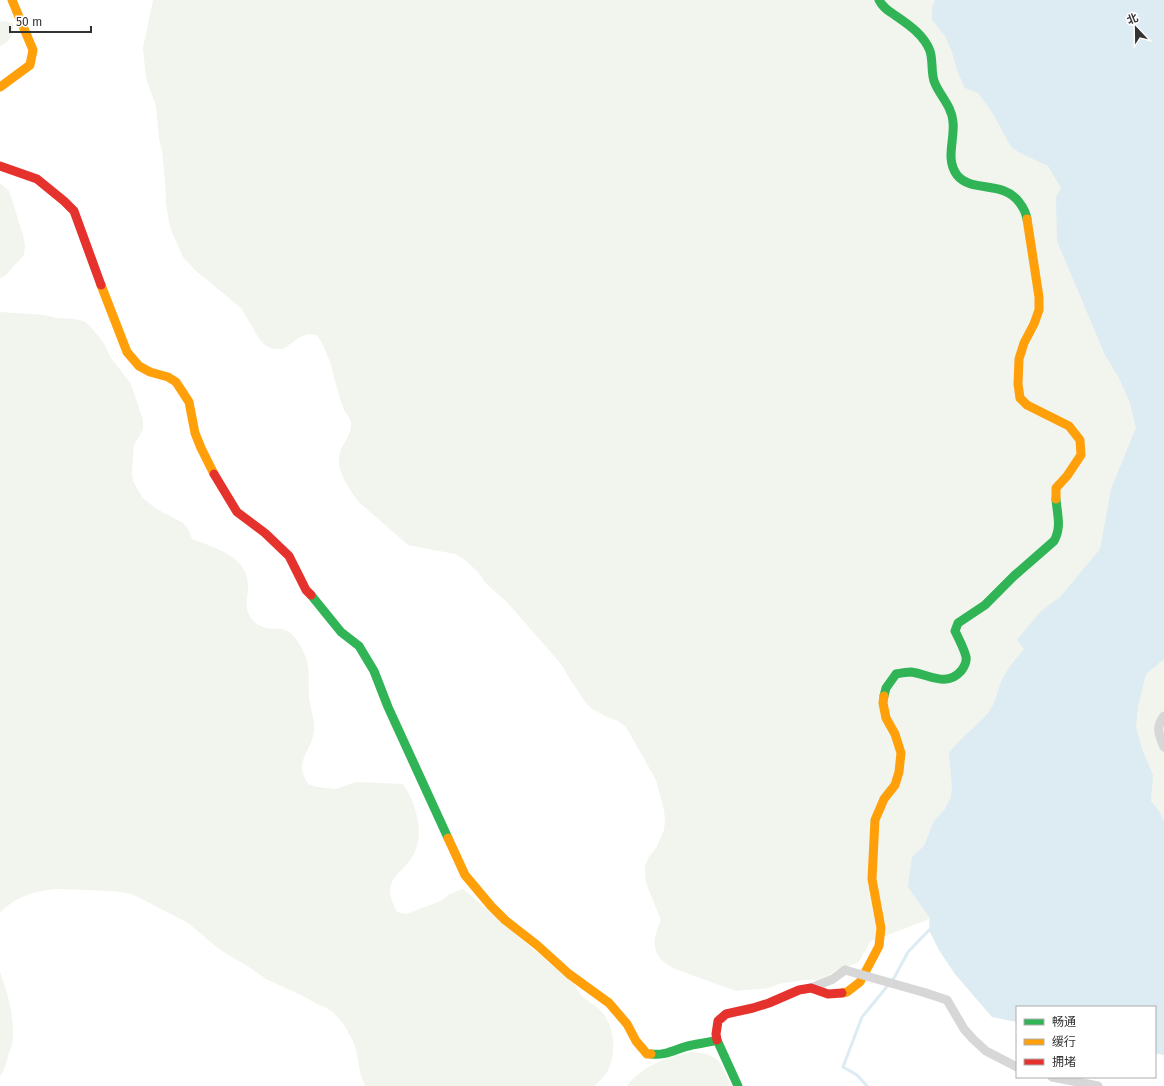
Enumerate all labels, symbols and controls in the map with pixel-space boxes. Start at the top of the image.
scale bar [10,8,91,34]
north arrow [1116,8,1156,48]
text: 北 [1125,11,1140,27]
text: 50 m [16,15,42,29]
legend [1016,1006,1156,1078]
text: 畅通 [1052,1015,1076,1029]
text: 缓行 [1052,1035,1076,1049]
text: 拥堵 [1052,1055,1076,1069]

